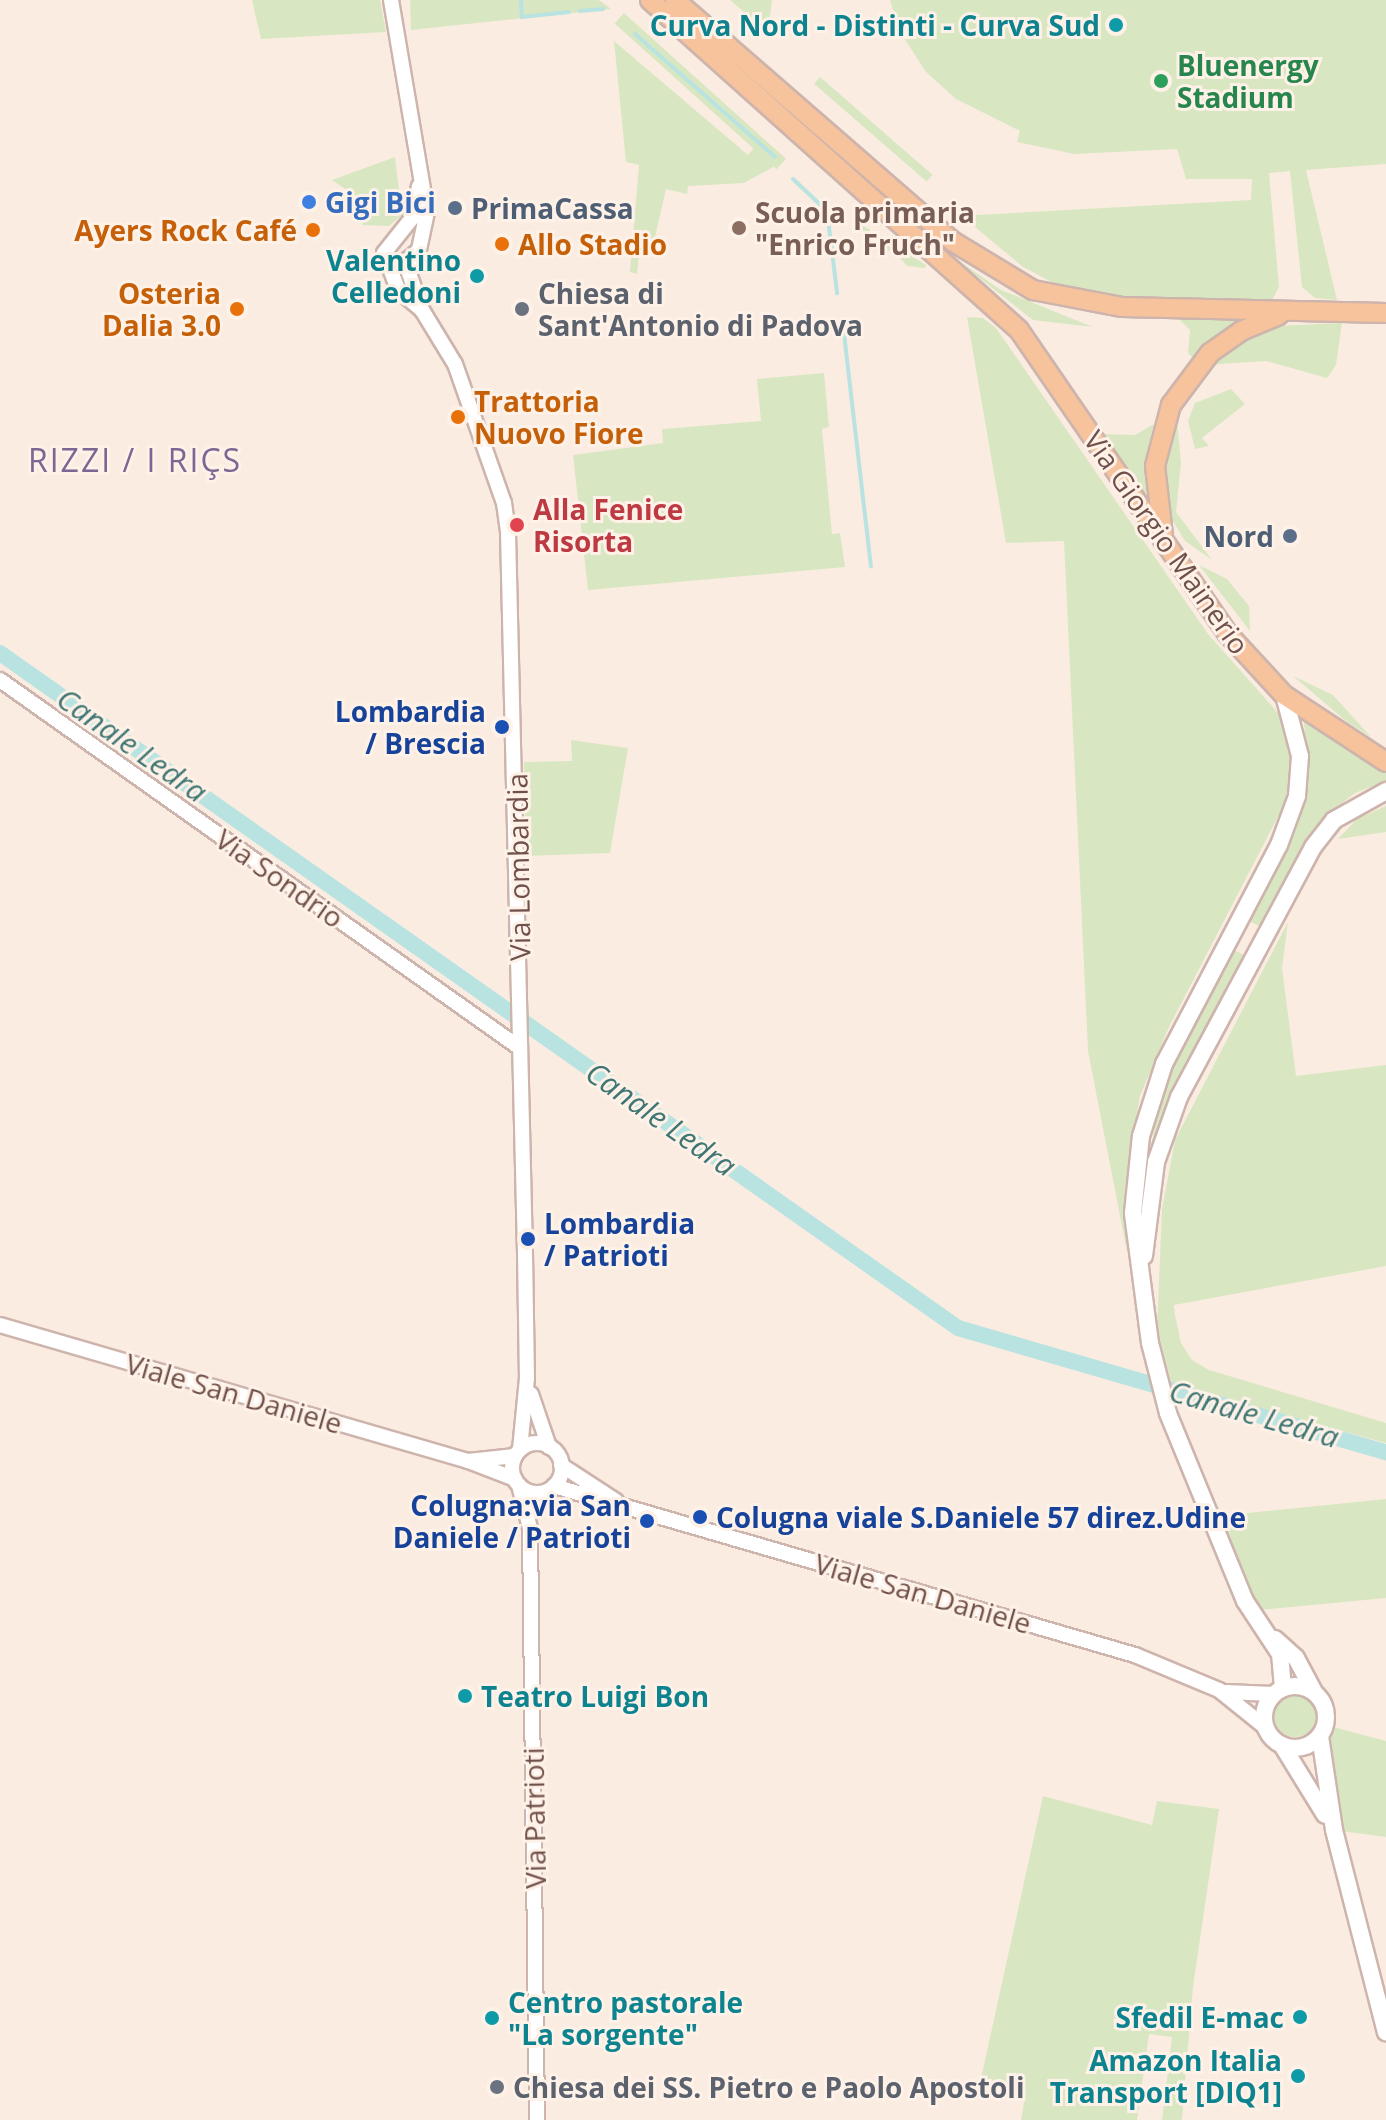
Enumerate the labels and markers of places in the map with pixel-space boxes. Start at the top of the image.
place label: Curva Nord - Distinti - Curva Sud [650,8,1100,42]
marker: Curva Nord - Distinti - Curva Sud [1107,16,1125,34]
place label: Bluenergy Stadium [1177,48,1319,114]
marker: Bluenergy Stadium [1152,72,1170,90]
place label: Gigi Bici [325,185,436,219]
place label: PrimaCassa [471,191,634,225]
marker: Gigi Bici [300,193,318,211]
place label: Scuola primaria "Enrico Fruch" [755,195,975,261]
marker: PrimaCassa [446,199,464,217]
place label: Ayers Rock Café [74,213,297,247]
marker: Scuola primaria "Enrico Fruch" [730,219,748,237]
marker: Ayers Rock Café [304,221,322,239]
place label: Allo Stadio [518,227,667,261]
marker: Allo Stadio [493,235,511,253]
place label: Valentino Celledoni [326,243,461,309]
marker: Valentino Celledoni [468,267,486,285]
place label: Osteria Dalia 3.0 [102,276,221,342]
place label: Chiesa di Sant'Antonio di Padova [538,276,863,342]
marker: Osteria Dalia 3.0 [228,300,246,318]
marker: Chiesa di Sant'Antonio di Padova [513,300,531,318]
place label: Trattoria Nuovo Fiore [474,384,644,450]
marker: Trattoria Nuovo Fiore [449,408,467,426]
place label: Alla Fenice Risorta [533,492,683,558]
marker: Alla Fenice Risorta [508,516,526,534]
place label: Nord [1203,519,1274,553]
marker: Nord [1281,527,1299,545]
place label: Lombardia / Brescia [335,694,486,760]
marker: Lombardia / Brescia [493,718,511,736]
place label: Lombardia / Patrioti [544,1206,695,1272]
marker: Lombardia / Patrioti [519,1230,537,1248]
place label: Colugna:via San Daniele / Patrioti [393,1488,631,1554]
place label: Colugna viale S.Daniele 57 direz.Udine [716,1500,1246,1534]
marker: Colugna viale S.Daniele 57 direz.Udine [691,1508,709,1526]
marker: Colugna:via San Daniele / Patrioti [638,1512,656,1530]
place label: Teatro Luigi Bon [481,1679,709,1713]
marker: Teatro Luigi Bon [456,1687,474,1705]
place label: Centro pastorale "La sorgente" [508,1985,743,2051]
place label: Sfedil E-mac [1116,2000,1284,2034]
marker: Sfedil E-mac [1291,2008,1309,2026]
marker: Centro pastorale "La sorgente" [483,2009,501,2027]
place label: Amazon Italia Transport [DIQ1] [1050,2043,1282,2109]
marker: Amazon Italia Transport [DIQ1] [1289,2067,1307,2085]
place label: Chiesa dei SS. Pietro e Paolo Apostoli [513,2070,1024,2104]
marker: Chiesa dei SS. Pietro e Paolo Apostoli [488,2078,506,2096]

